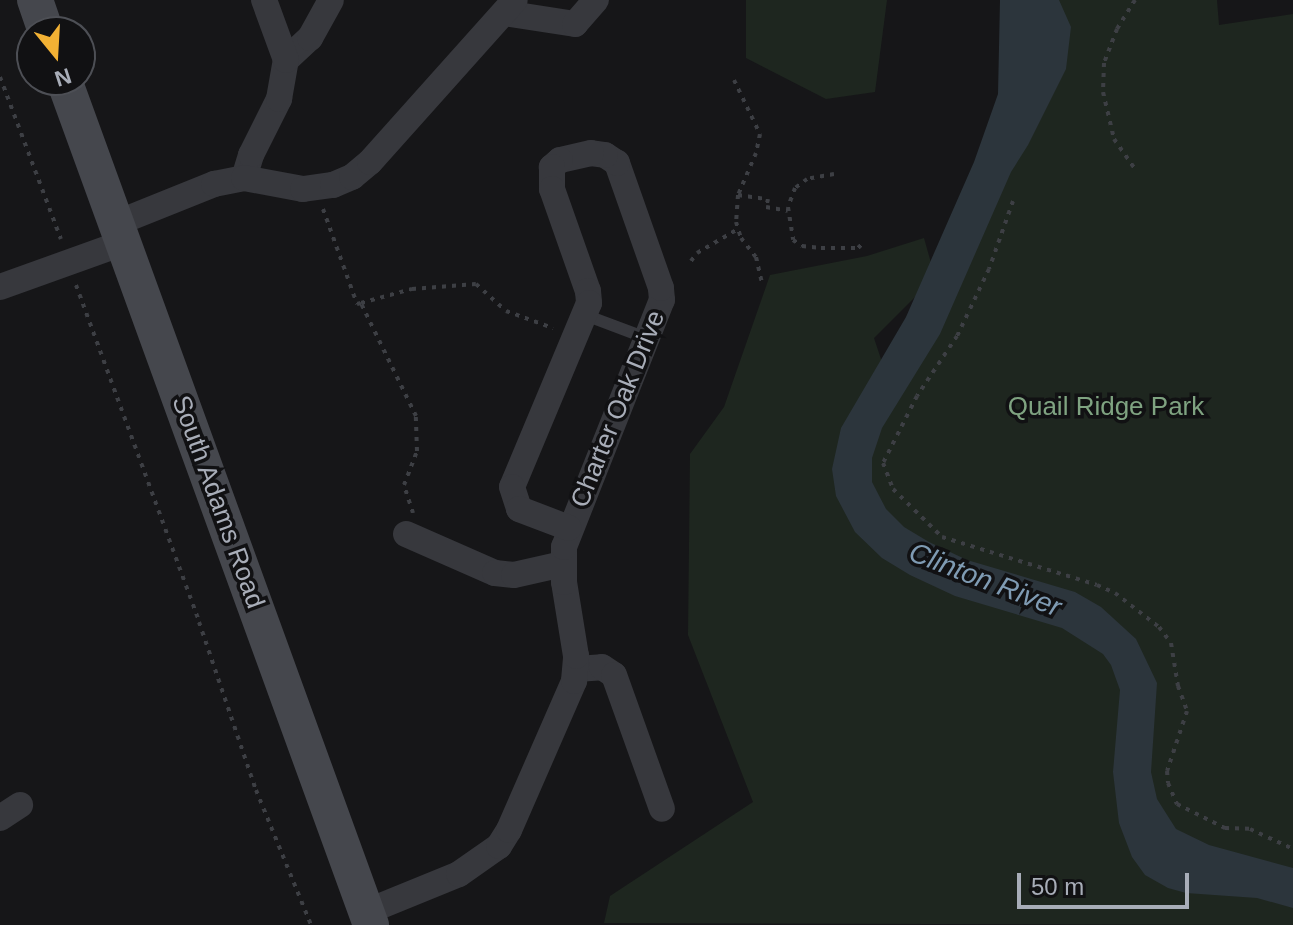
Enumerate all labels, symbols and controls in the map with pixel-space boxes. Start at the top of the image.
north arrow [16,16,96,96]
text: N [52,63,74,92]
street label: Charter Oak Drive [564,306,672,512]
street label: South Adams Road [165,391,271,613]
park label: Quail Ridge Park [1008,391,1204,423]
water label: Clinton River [904,536,1066,624]
scale bar [1021,857,1193,907]
text: 50 m [1031,873,1084,900]

